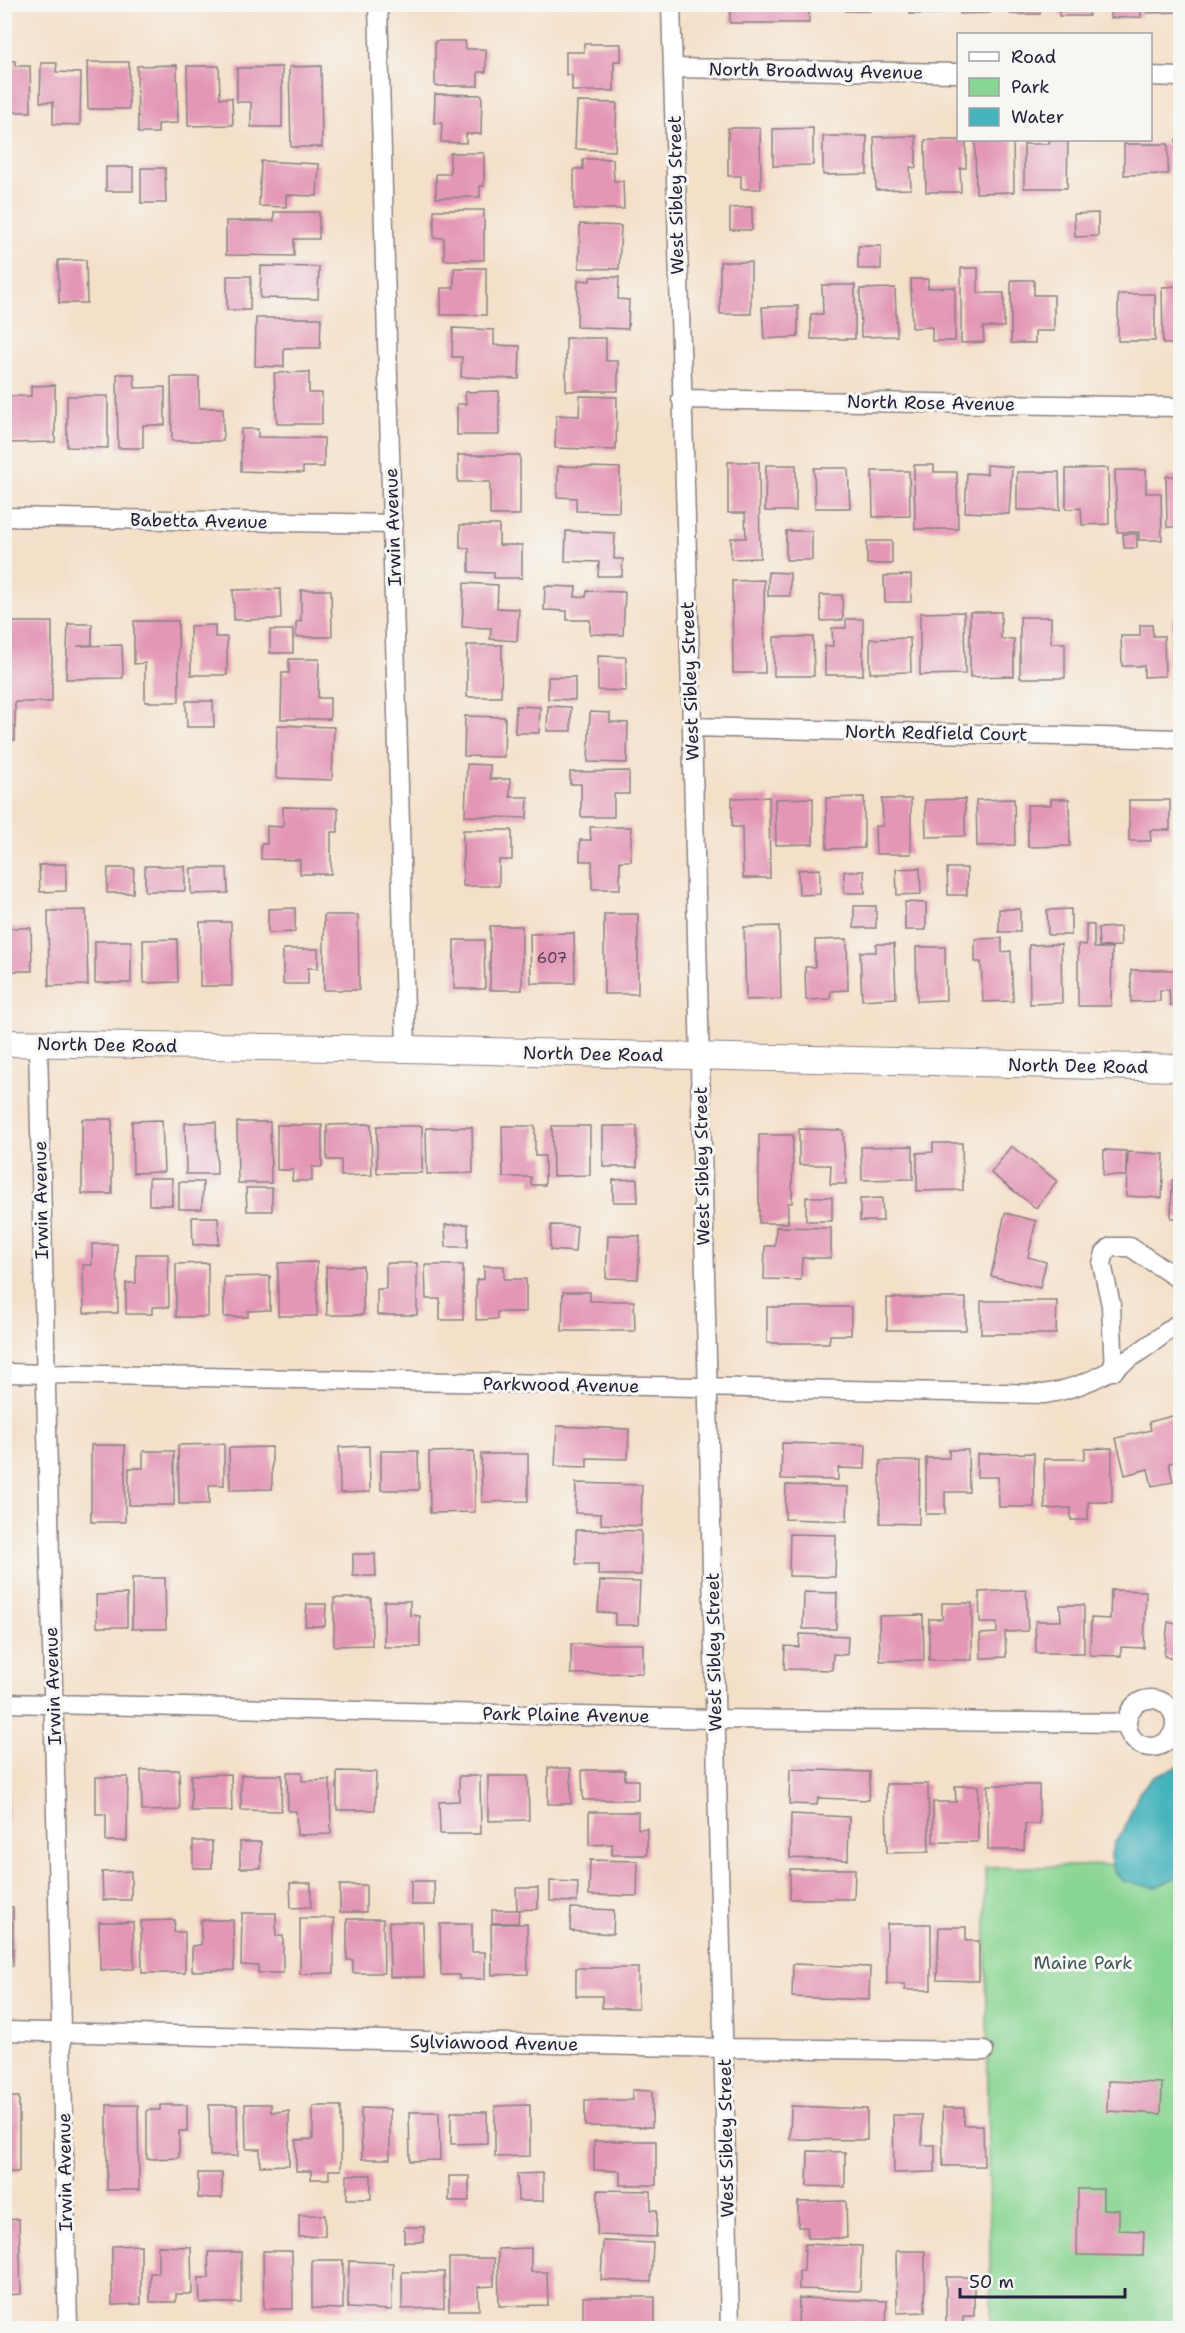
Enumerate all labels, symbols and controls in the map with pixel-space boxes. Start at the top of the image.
legend [957,33,1152,141]
text: Road [1011,45,1056,69]
street label: North Broadway Avenue [709,57,923,85]
text: Park [1011,75,1050,99]
text: Water [1011,105,1064,129]
street label: West Sibley Street [663,115,689,275]
street label: North Rose Avenue [847,390,1015,416]
street label: Irwin Avenue [379,467,407,587]
street label: Babetta Avenue [130,508,268,534]
street label: West Sibley Street [675,601,705,761]
street label: North Redfield Court [845,719,1028,747]
house number: 607 [537,948,567,968]
street label: North Dee Road [37,1032,177,1058]
street label: North Dee Road [523,1041,663,1067]
street label: North Dee Road [1008,1053,1148,1079]
street label: West Sibley Street [689,1086,715,1246]
street label: Irwin Avenue [28,1140,54,1260]
street label: Parkwood Avenue [482,1372,640,1398]
street label: West Sibley Street [701,1572,727,1732]
street label: Irwin Avenue [39,1626,67,1746]
street label: Park Plaine Avenue [482,1702,650,1728]
park label: Maine Park [1033,1951,1133,1975]
street label: Sylviawood Avenue [410,2030,578,2056]
street label: West Sibley Street [713,2058,739,2218]
street label: Irwin Avenue [52,2112,78,2232]
scale bar [960,2261,1125,2299]
text: 50 m [969,2270,1014,2294]

